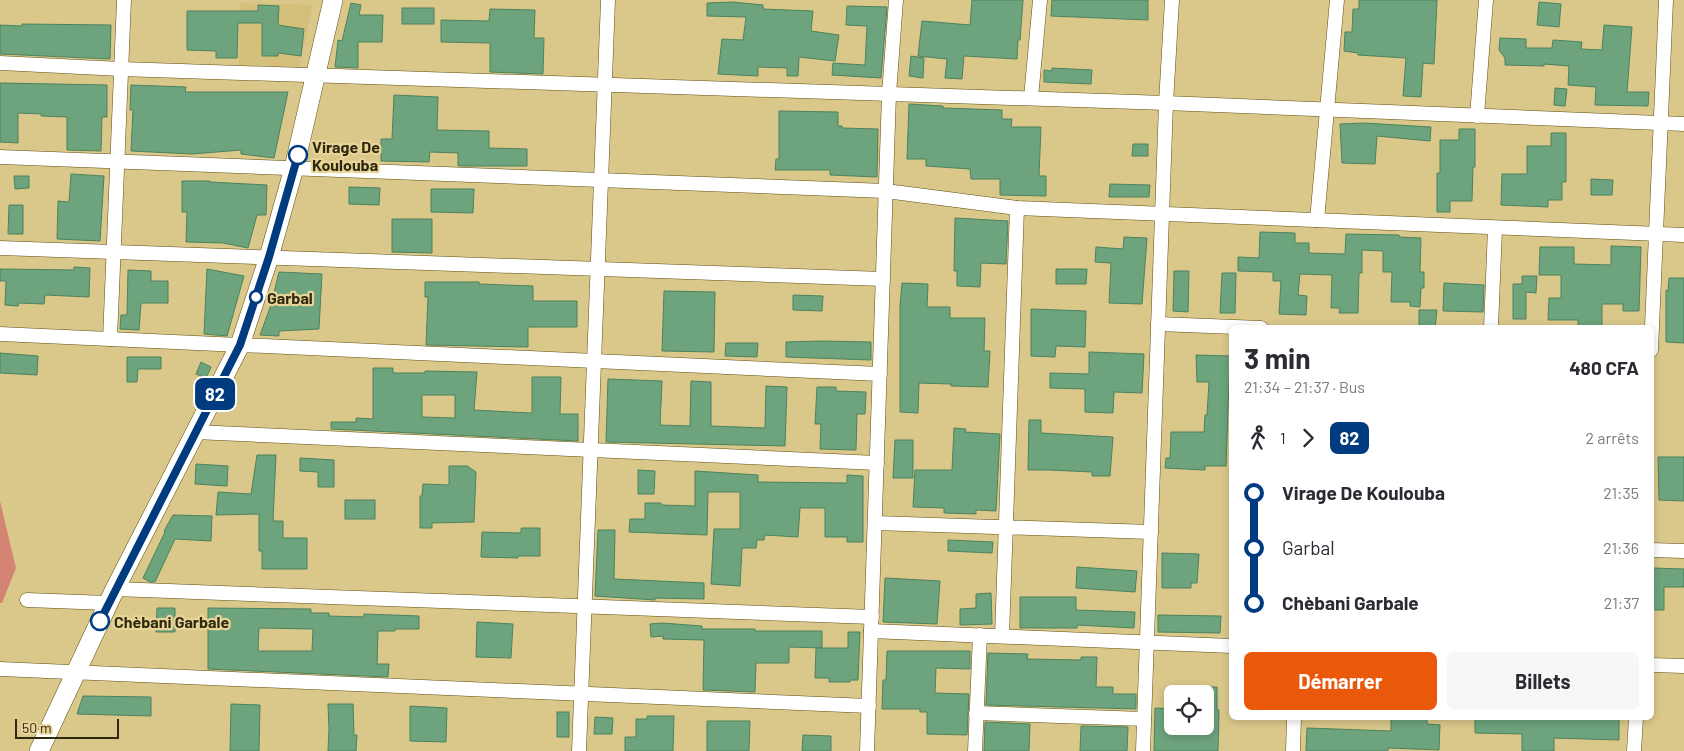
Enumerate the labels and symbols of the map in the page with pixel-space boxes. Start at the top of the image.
place label: Virage De Koulouba [312,137,380,174]
marker: Virage De Koulouba [288,145,308,165]
place label: Garbal [267,288,313,307]
marker: Garbal [249,290,263,304]
line badge: 82 [192,378,238,410]
marker: Chèbani Garbale [90,611,110,631]
place label: Chèbani Garbale [114,612,229,631]
scale bar [15,716,119,739]

